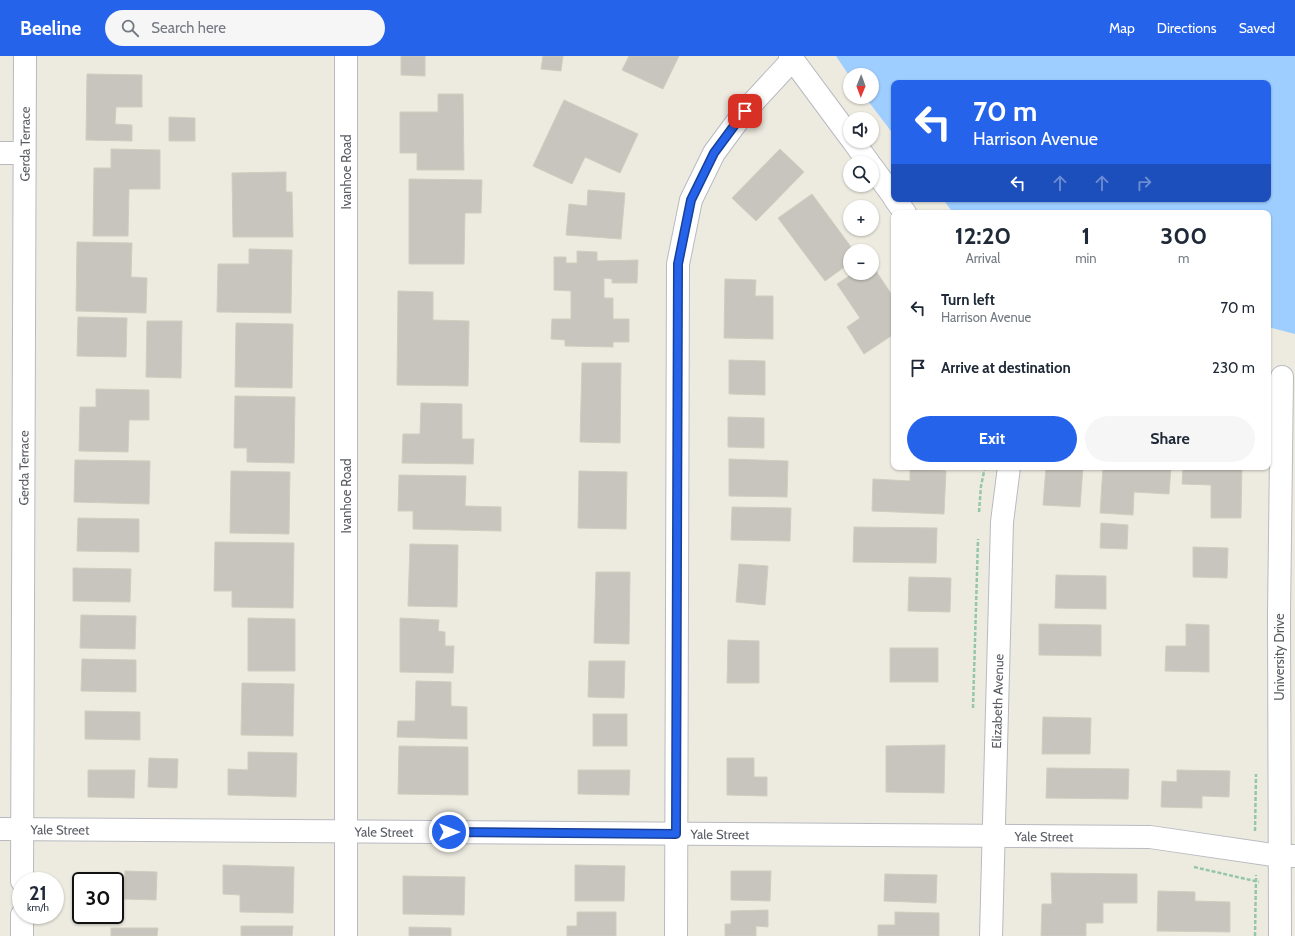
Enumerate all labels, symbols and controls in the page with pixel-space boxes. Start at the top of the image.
search box [105,10,385,46]
text: Beeline [20,17,81,40]
icon: search [119,17,141,39]
text: Search here [151,19,226,37]
text: Map [1109,19,1135,37]
text: Directions [1157,19,1217,37]
text: Saved [1239,19,1275,37]
north arrow [843,68,879,104]
map controls [843,68,879,280]
pin [728,94,762,128]
text: 70 m [973,94,1037,128]
icon: left [907,96,959,148]
icon: arrive [734,100,756,122]
street label: Gerda Terrace [17,106,33,182]
button: sound [843,112,879,148]
text: Harrison Avenue [973,128,1098,150]
street label: Ivanhoe Road [338,135,354,210]
button: search [843,156,879,192]
icon: left [1007,172,1029,194]
icon: ahead [1049,172,1071,194]
icon: ahead [1091,172,1113,194]
icon: right [1133,172,1155,194]
button: + [843,200,879,236]
text: 12:20 [955,221,1011,250]
text: 1 [1081,221,1090,250]
text: 300 [1160,221,1207,250]
button: − [843,244,879,280]
text: Arrival [966,250,1000,266]
text: min [1075,250,1097,266]
text: m [1178,250,1189,266]
text: Turn left [941,291,995,309]
icon: left [907,297,929,319]
text: 70 m [1221,299,1255,317]
text: Harrison Avenue [941,309,1031,325]
icon: arrive [907,357,929,379]
text: Arrive at destination [941,359,1071,377]
text: 230 m [1212,359,1255,377]
button: Exit [907,416,1077,462]
button: Share [1085,416,1255,462]
street label: Gerda Terrace [15,430,32,506]
street label: Ivanhoe Road [338,459,354,534]
street label: University Drive [1271,613,1287,701]
street label: Elizabeth Avenue [988,653,1007,749]
position arrow [428,811,470,853]
street label: Yale Street [30,821,90,838]
street label: Yale Street [354,823,414,840]
street label: Yale Street [690,826,750,842]
street label: Yale Street [1014,828,1074,844]
speed limit sign: 30 [72,872,124,924]
text: 21 [29,881,47,905]
text: km/h [27,901,49,914]

